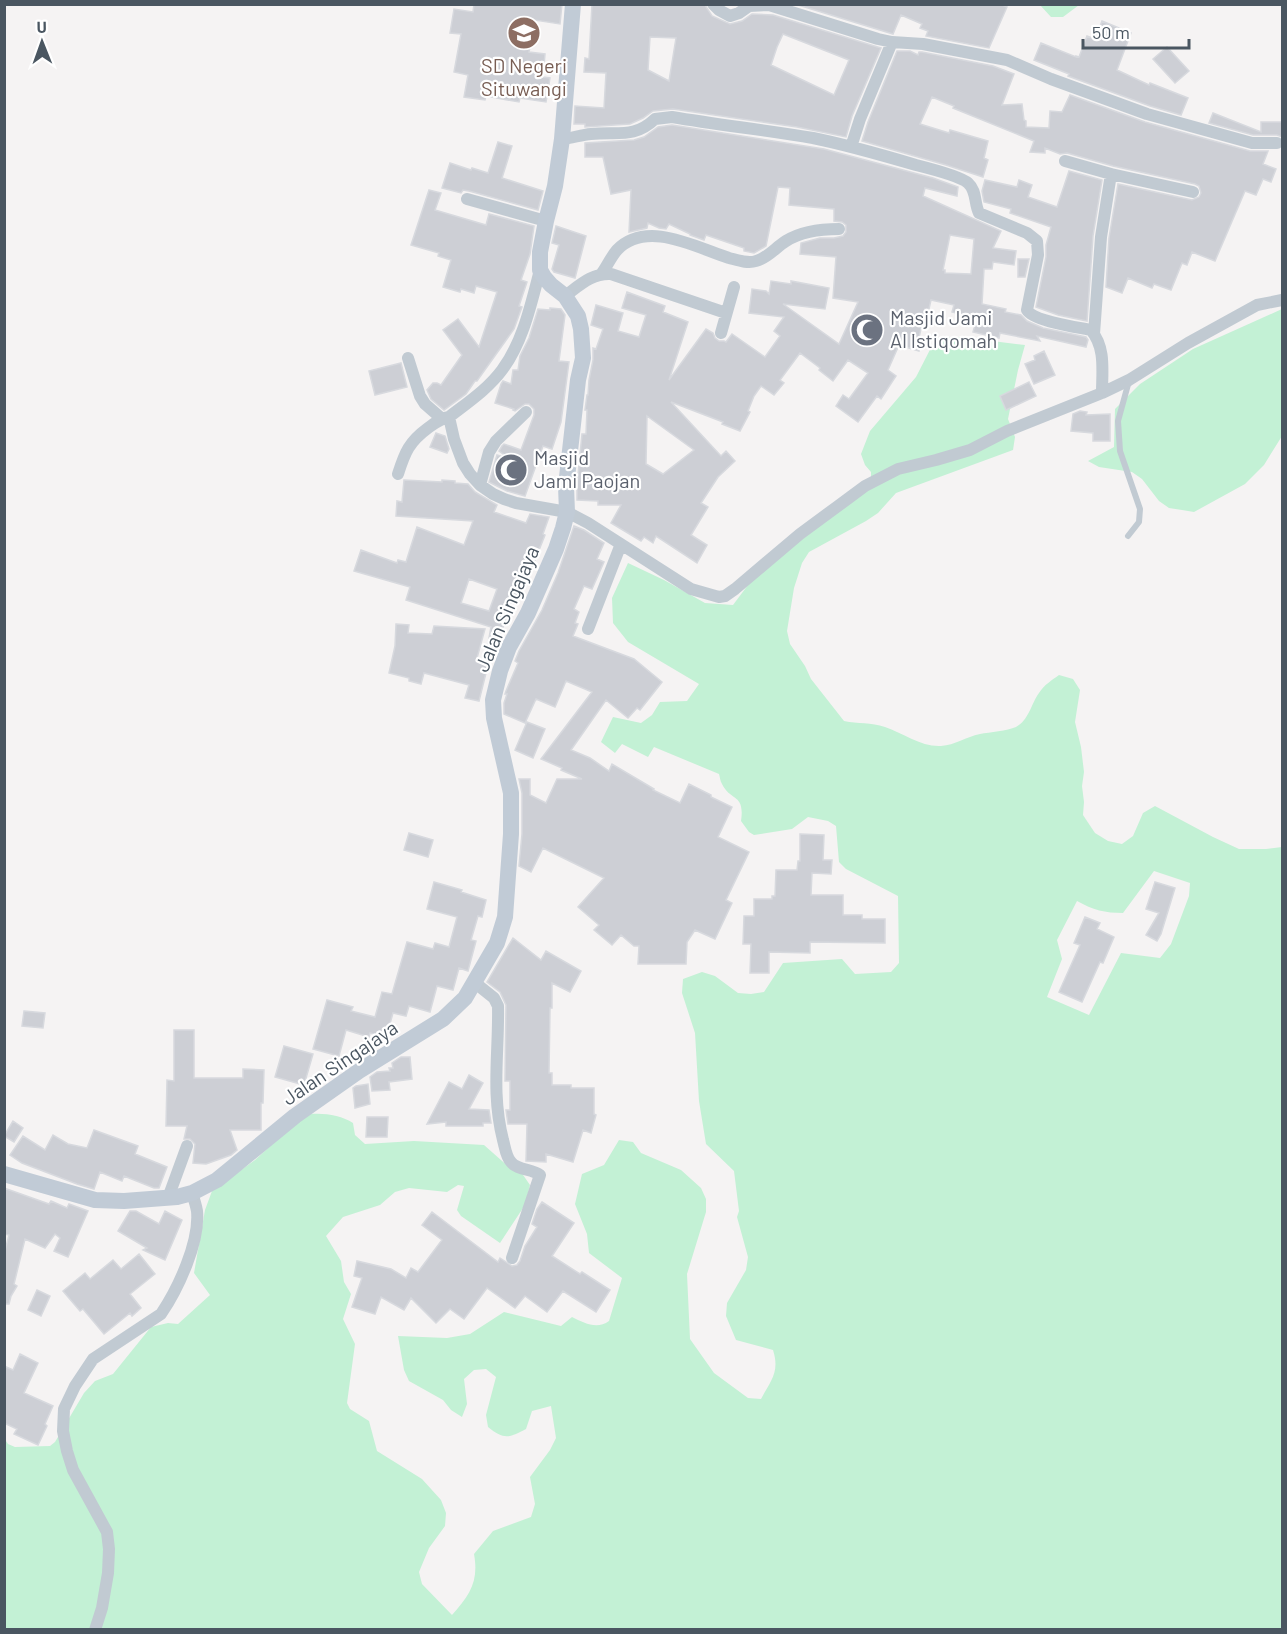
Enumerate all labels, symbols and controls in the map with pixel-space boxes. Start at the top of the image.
north arrow [12,12,72,72]
scale bar [1083,12,1190,50]
school or university icon: SD Negeri Situwangi [506,15,542,51]
text: U [37,17,47,36]
text: 50 m [1092,21,1130,43]
place label: SD Negeri Situwangi [481,53,567,100]
place label: Masjid Jami Al Istiqomah [890,305,997,352]
mosque icon: Masjid Jami Al Istiqomah [849,312,885,348]
place label: Masjid Jami Paojan [534,445,640,492]
mosque icon: Masjid Jami Paojan [493,452,529,488]
street label: Jalan Singajaya [469,542,543,675]
street label: Jalan Singajaya [277,1015,402,1110]

